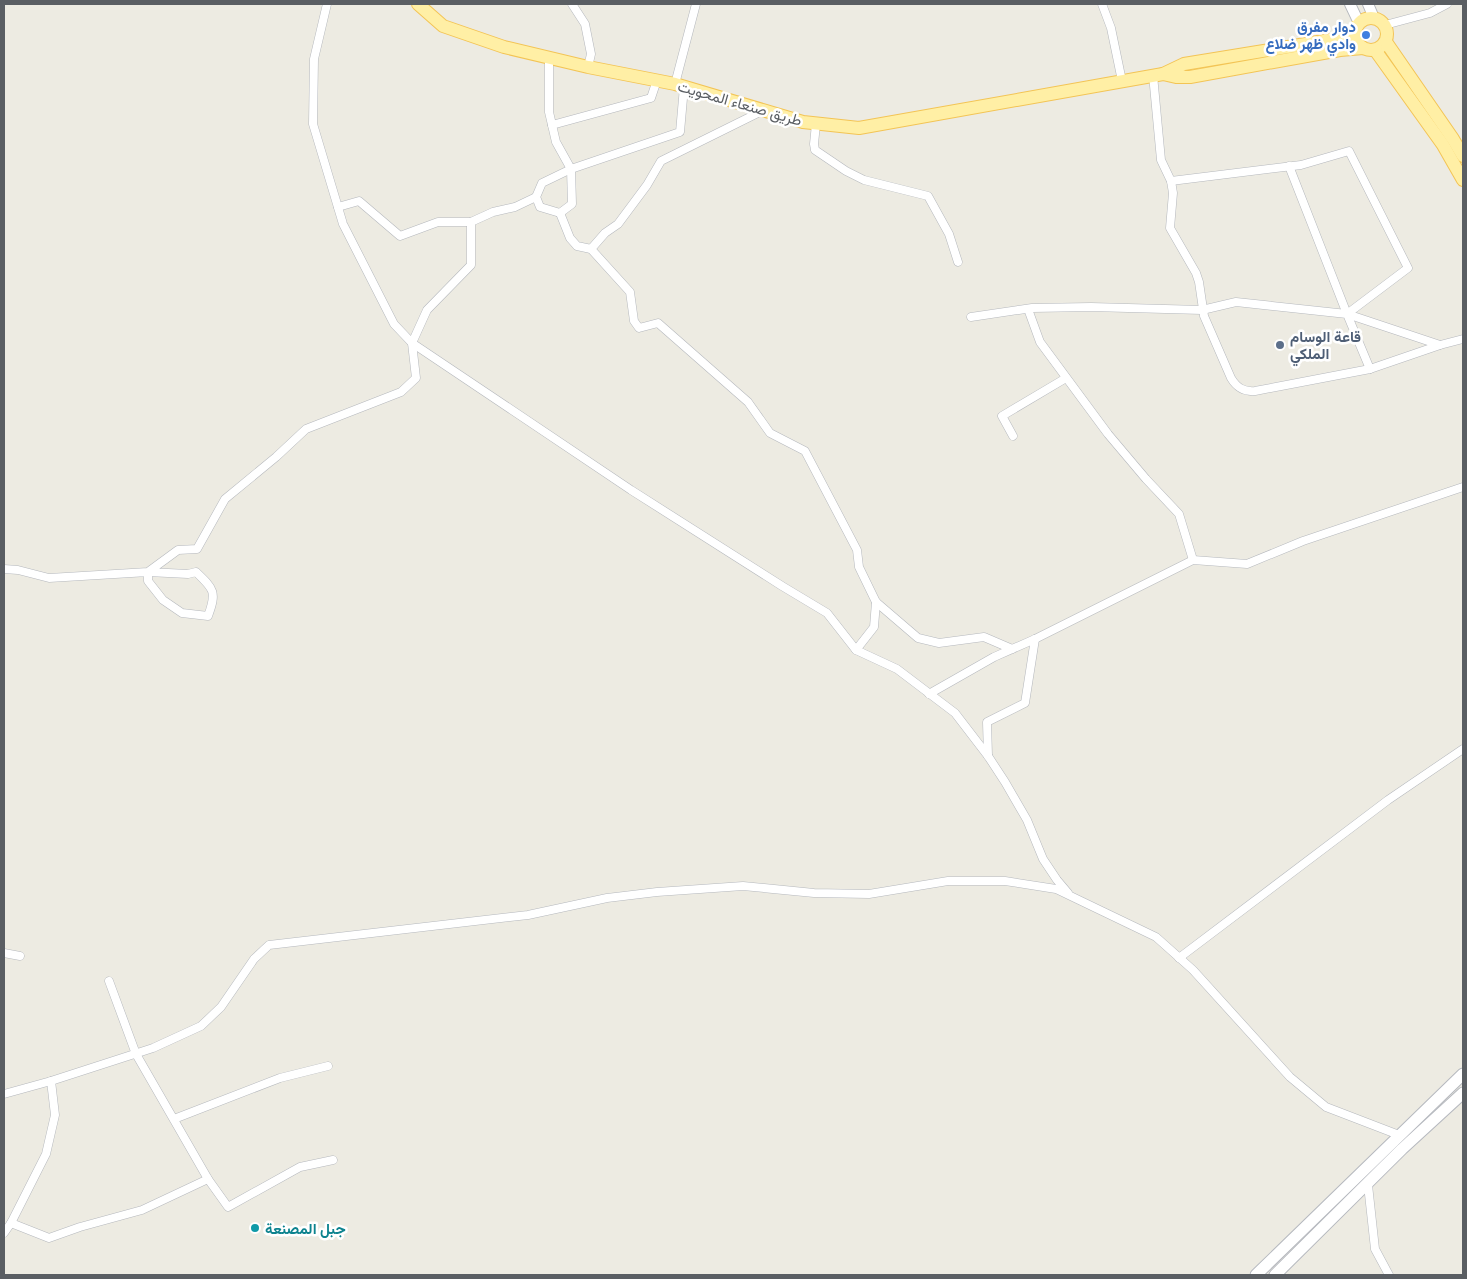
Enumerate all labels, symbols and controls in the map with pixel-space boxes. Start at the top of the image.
place label: دوار مفرق وادي ظهر ضلاع [1266,17,1356,57]
marker: دوار مفرق وادي ظهر ضلاع [1360,29,1372,41]
street label: طريق صنعاء المحويت [675,76,805,131]
place label: قاعة الوسام الملكي [1290,327,1361,367]
marker: قاعة الوسام الملكي [1274,339,1286,351]
place label: جبل المصنعة [265,1219,346,1238]
marker: جبل المصنعة [249,1222,261,1234]

